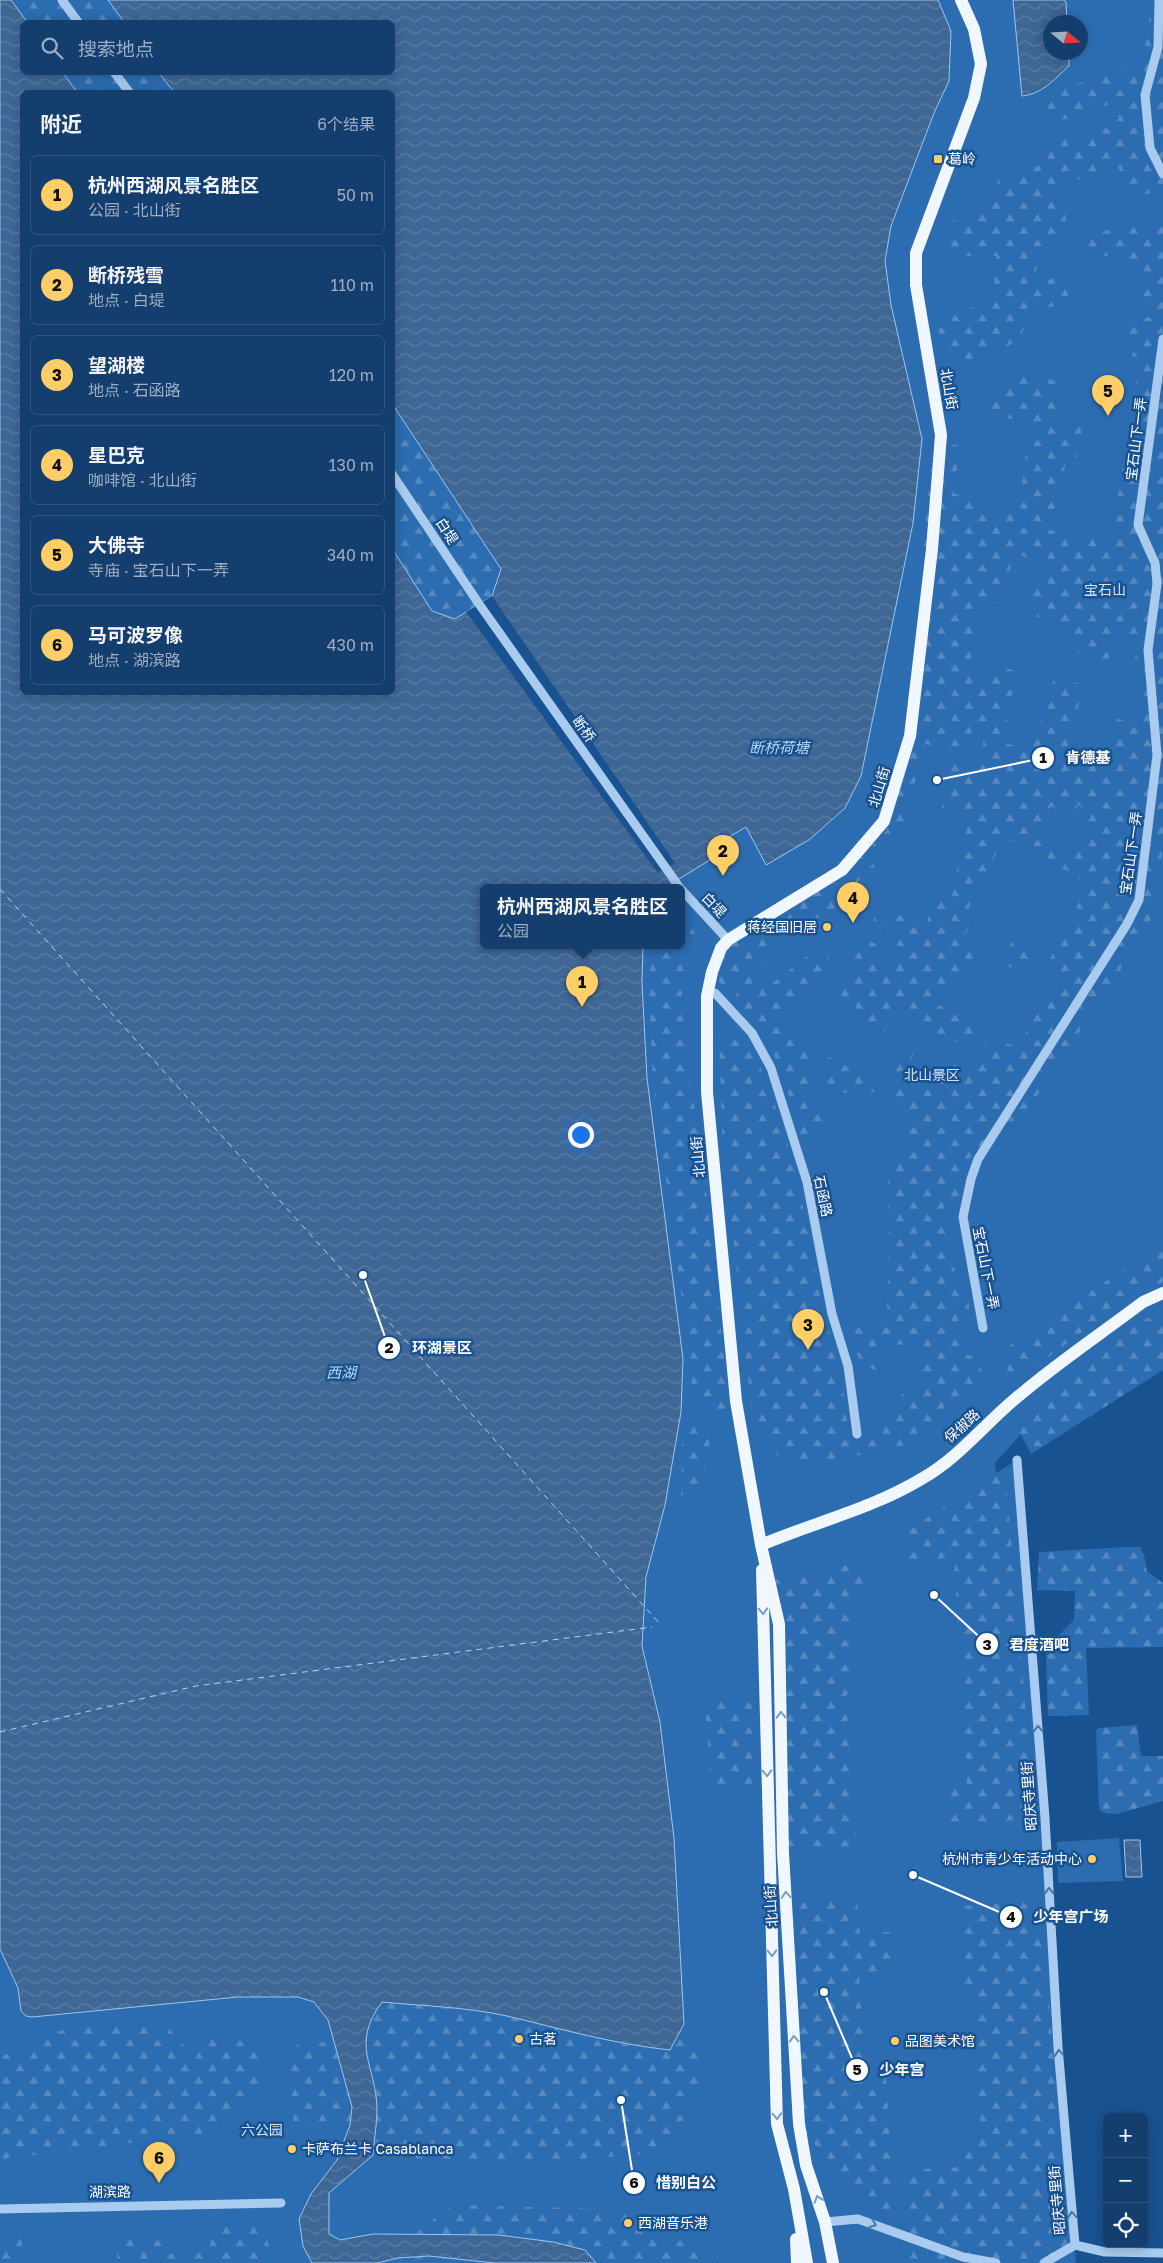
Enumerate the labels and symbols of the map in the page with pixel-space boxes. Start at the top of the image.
north arrow [1043,15,1088,60]
place label: 葛岭 [948,150,976,167]
marker: 葛岭 [932,153,944,165]
street label: 北山街 [937,367,962,411]
pin: 5 [1092,375,1124,416]
street label: 宝石山下一弄 [1122,396,1149,482]
street label: 白堤 [433,514,462,547]
park label: 宝石山 [1084,581,1126,598]
street label: 断桥 [569,712,599,745]
water label: 断桥荷塘 [749,738,812,756]
callout: 肯德基 [1030,743,1120,773]
text: 1 [1039,748,1047,766]
text: 肯德基 [1065,748,1111,766]
street label: 北山街 [864,764,893,809]
street label: 宝石山下一弄 [1116,810,1145,896]
pin: 2 [707,835,739,876]
pin: 4 [837,882,869,923]
street label: 白堤 [699,889,730,921]
place label: 蒋经国旧居 [747,918,817,935]
marker: 蒋经国旧居 [821,921,833,933]
pin: 1 [566,966,598,1007]
park label: 北山景区 [904,1066,960,1083]
your location [568,1122,594,1148]
street label: 北山街 [687,1135,708,1179]
street label: 石函路 [811,1174,836,1218]
street label: 宝石山下一弄 [970,1225,1003,1311]
pin: 3 [792,1309,824,1350]
callout: 环湖景区 [377,1333,482,1363]
text: 2 [384,1338,394,1356]
text: 环湖景区 [412,1338,472,1356]
water label: 西湖 [326,1363,358,1381]
street label: 保俶路 [940,1405,983,1446]
one-way arrow [758,1608,768,1615]
callout: 君度酒吧 [974,1629,1079,1659]
text: 3 [982,1635,992,1653]
text: 君度酒吧 [1009,1635,1069,1653]
one-way arrow [776,1711,786,1718]
one-way arrow [1033,1724,1044,1732]
street label: 昭庆寺里街 [1018,1761,1039,1832]
one-way arrow [762,1769,773,1777]
place label: 杭州市青少年活动中心 [942,1850,1082,1867]
marker: 杭州市青少年活动中心 [1086,1853,1098,1865]
street label: 北山街 [761,1884,780,1928]
one-way arrow [1043,1886,1054,1894]
one-way arrow [781,1891,792,1899]
callout: 少年宫广场 [998,1902,1118,1932]
text: 4 [1006,1907,1016,1925]
text: 少年宫广场 [1033,1907,1109,1925]
one-way arrow [767,1949,778,1957]
place label: 古茗 [529,2030,557,2047]
place label: 品图美术馆 [905,2032,975,2049]
marker: 古茗 [513,2033,525,2045]
one-way arrow [789,2035,800,2043]
marker: 品图美术馆 [889,2035,901,2047]
one-way arrow [1053,2049,1064,2057]
callout: 少年宫 [844,2055,934,2085]
text: 5 [852,2060,862,2078]
text: 少年宫 [879,2060,925,2078]
one-way arrow [772,2112,782,2120]
park label: 六公园 [241,2121,283,2138]
place label: 卡萨布兰卡 Casablanca [302,2140,453,2157]
pin: 6 [143,2142,175,2183]
marker: 卡萨布兰卡 Casablanca [286,2143,298,2155]
street label: 昭庆寺里街 [1045,2164,1068,2236]
callout: 惜别白公 [621,2168,726,2198]
text: 6 [629,2173,639,2191]
text: 惜别白公 [656,2173,716,2191]
street label: 湖滨路 [89,2183,131,2200]
one-way arrow [813,2195,823,2203]
one-way arrow [1067,2210,1078,2218]
place label: 西湖音乐港 [638,2214,708,2231]
marker: 西湖音乐港 [622,2217,634,2229]
one-way arrow [868,2218,877,2228]

